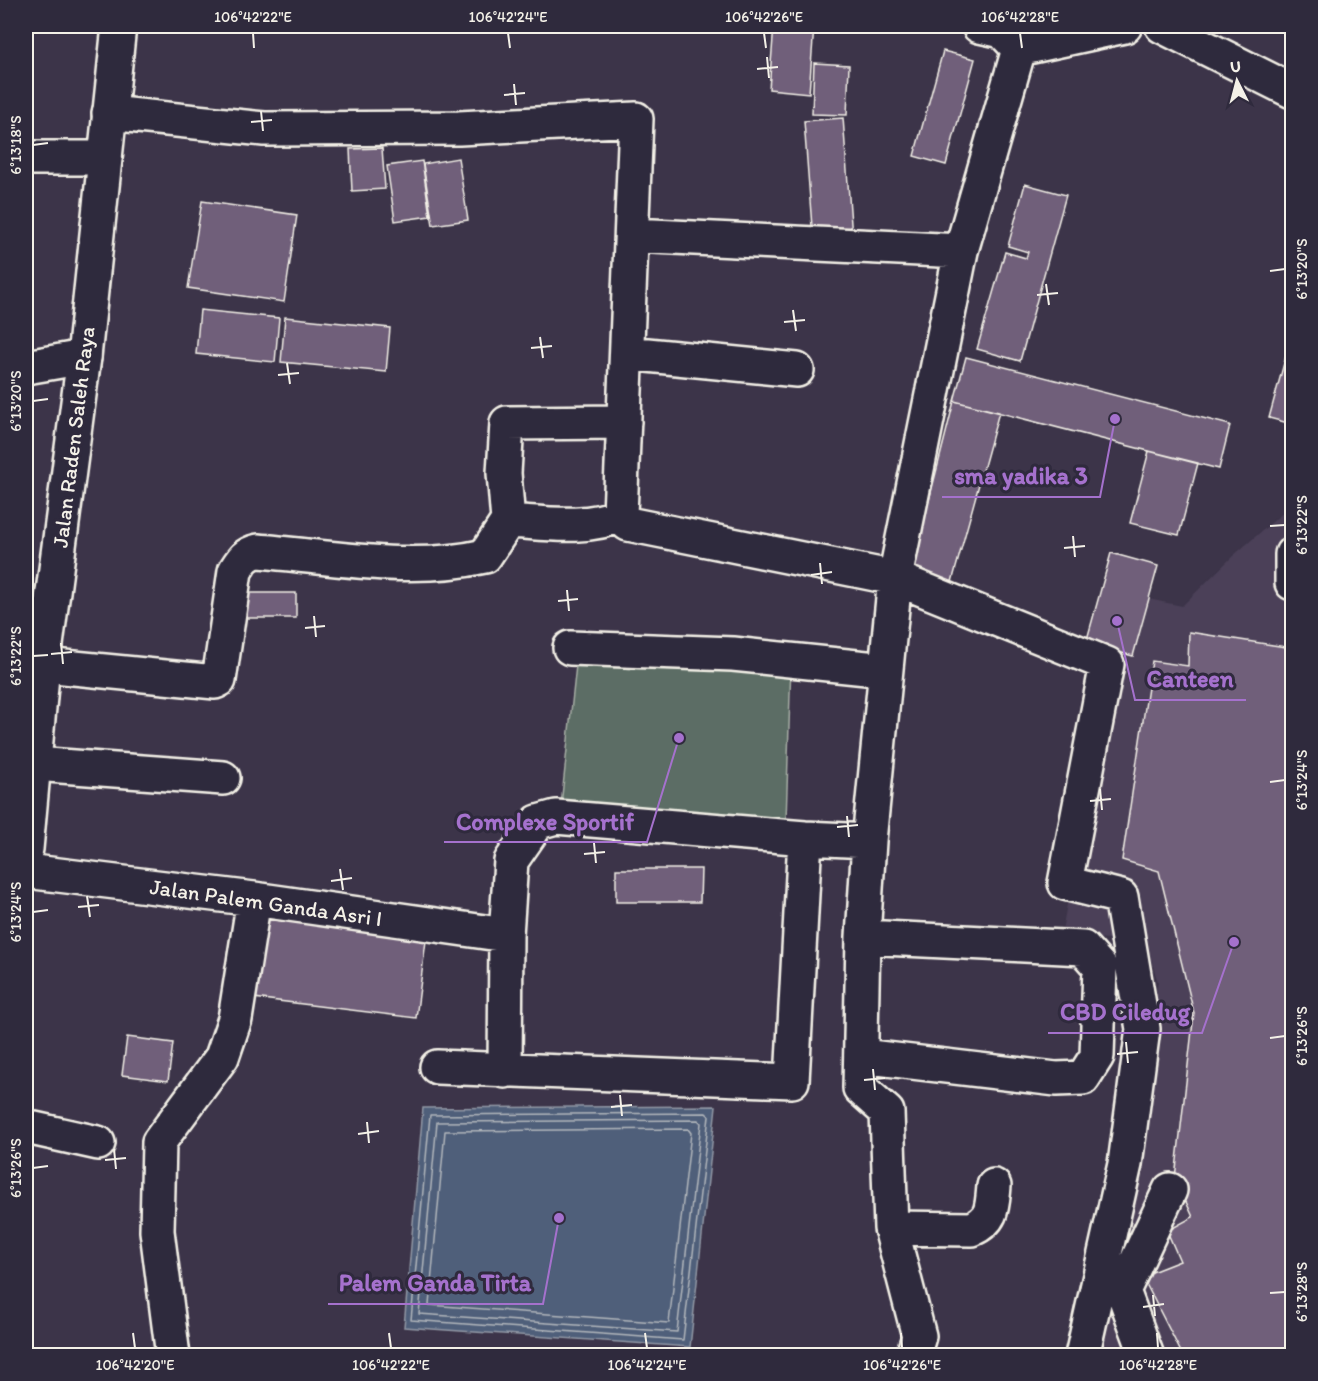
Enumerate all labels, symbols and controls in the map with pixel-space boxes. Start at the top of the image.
text: 106°42'22"E [214,8,292,26]
text: 106°42'24"E [469,8,547,26]
text: 106°42'26"E [725,8,803,26]
text: 106°42'28"E [981,8,1059,26]
north arrow [1207,51,1267,111]
text: U [1229,57,1242,77]
text: 6°13'18"S [7,115,25,175]
text: 6°13'20"S [1293,238,1311,300]
street label: Jalan Raden Saleh Raya [47,325,100,549]
text: 6°13'20"S [7,370,25,432]
callout: sma yadika 3 [942,455,1100,497]
text: sma yadika 3 [954,461,1088,491]
text: 6°13'22"S [1293,495,1311,555]
text: 6°13'22"S [7,626,25,686]
callout: Canteen [1135,658,1246,700]
text: Canteen [1146,664,1234,693]
text: 6°13'24"S [1293,749,1311,811]
callout: Complexe Sportif [444,800,647,842]
text: Complexe Sportif [456,807,635,837]
street label: Jalan Palem Ganda Asri I [148,873,384,932]
text: 6°13'24"S [7,881,25,943]
callout: CBD Ciledug [1048,991,1202,1033]
text: CBD Ciledug [1060,997,1191,1027]
text: 6°13'26"S [1293,1006,1311,1066]
text: 6°13'26"S [7,1138,25,1198]
callout: Palem Ganda Tirta [328,1262,543,1304]
text: 6°13'28"S [1293,1262,1311,1322]
text: Palem Ganda Tirta [339,1268,532,1297]
text: 106°42'20"E [95,1356,175,1374]
text: 106°42'22"E [352,1356,430,1374]
text: 106°42'24"E [608,1356,686,1374]
text: 106°42'26"E [863,1356,941,1374]
text: 106°42'28"E [1119,1356,1197,1374]

